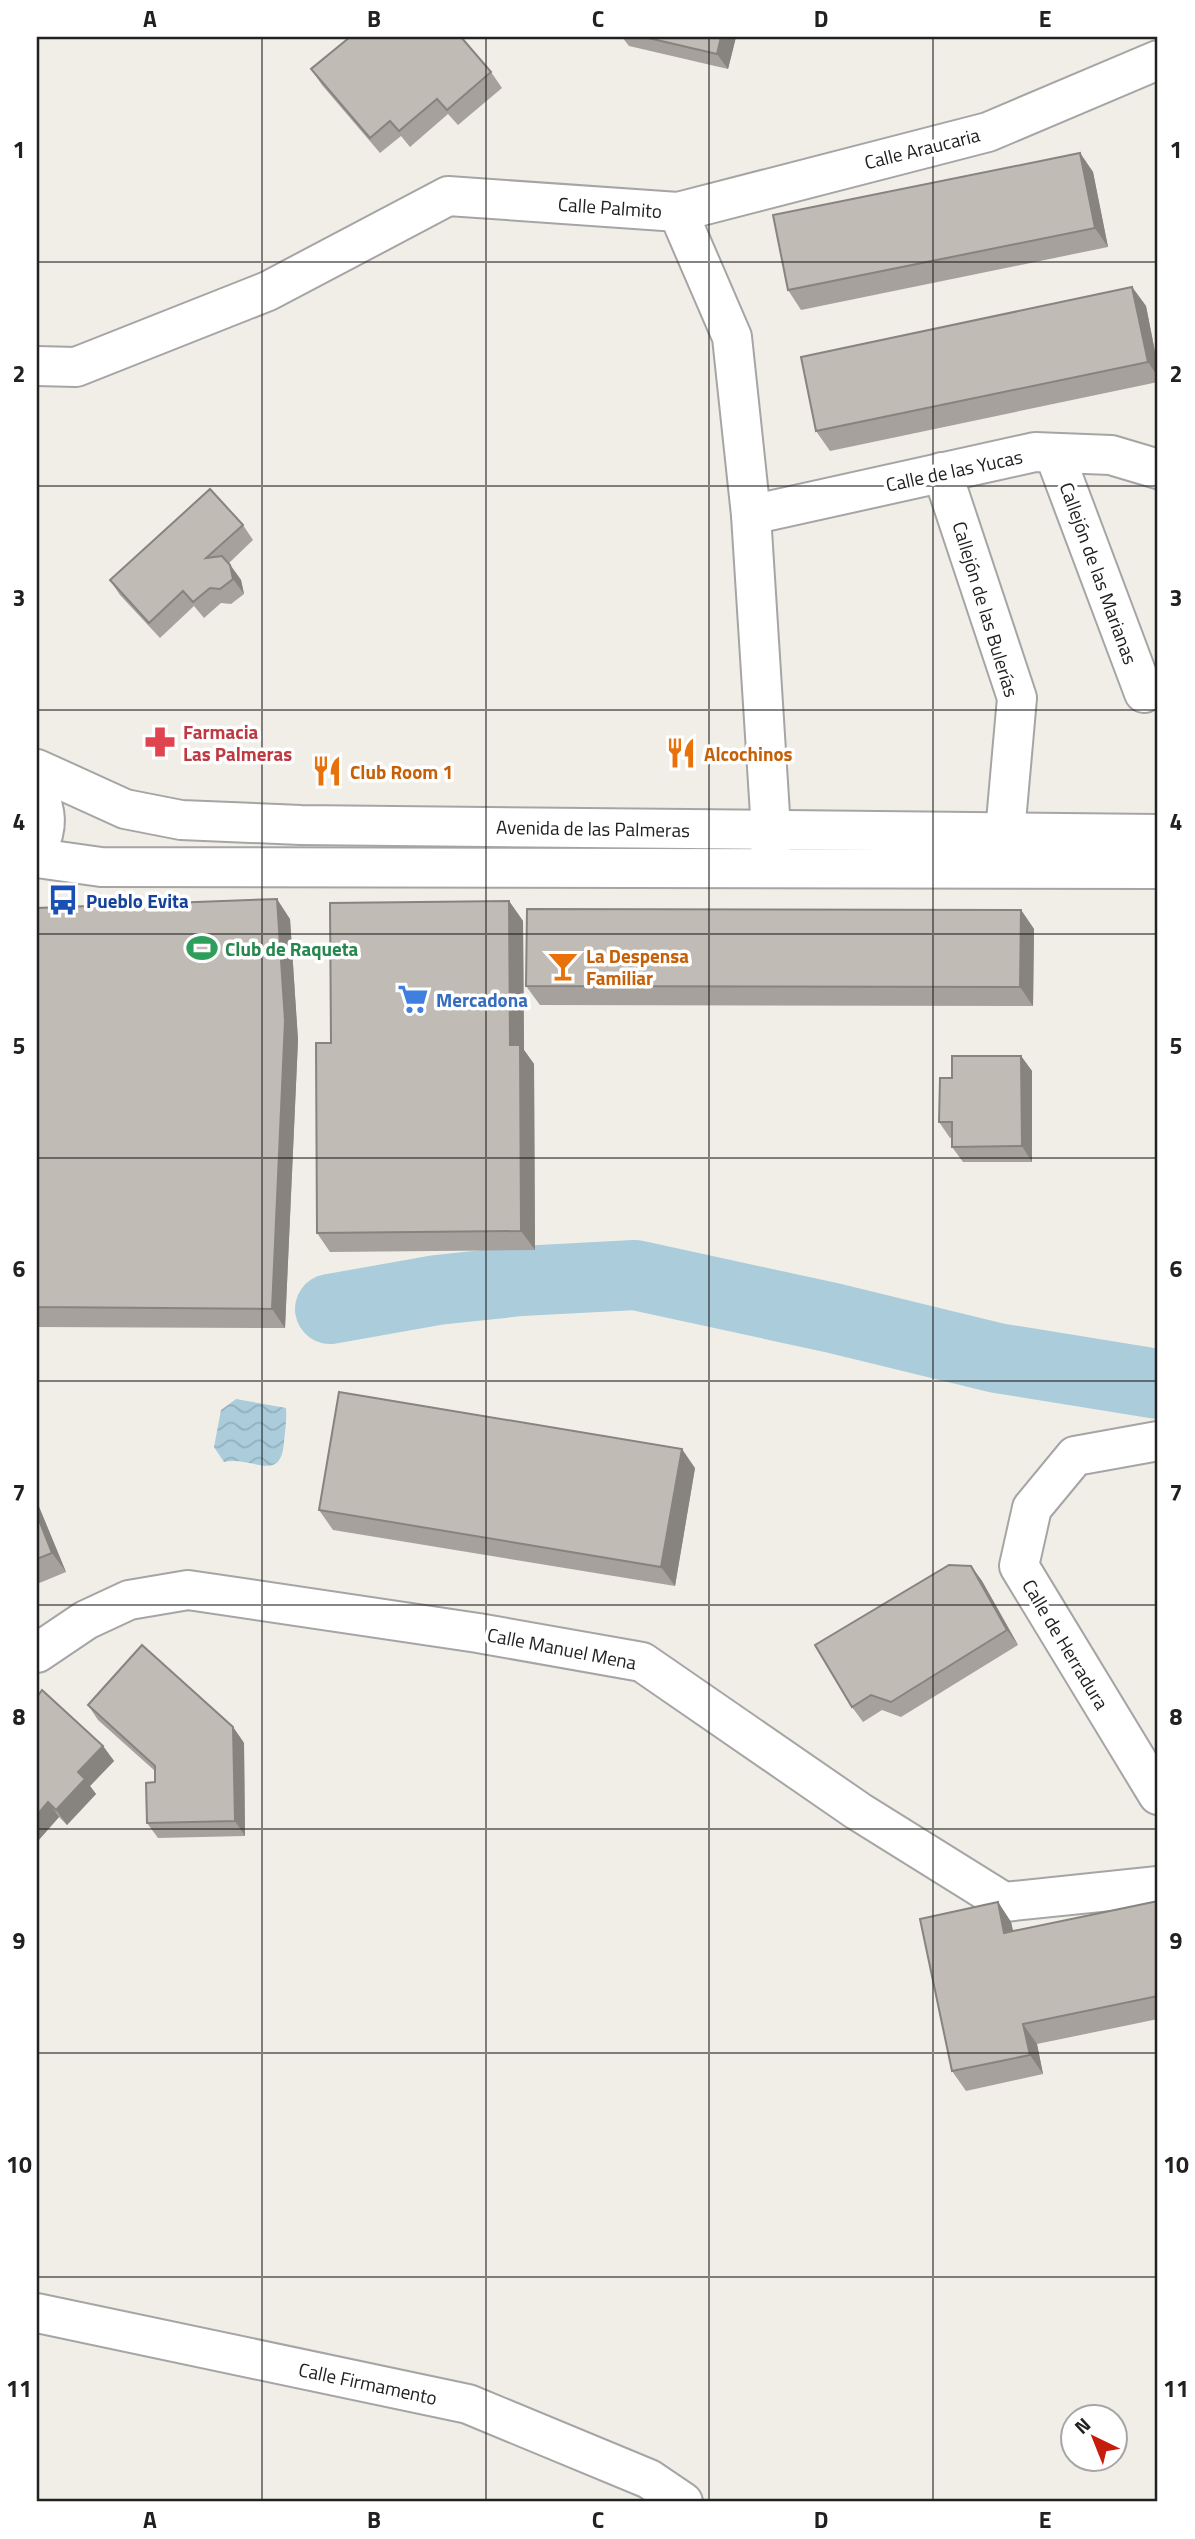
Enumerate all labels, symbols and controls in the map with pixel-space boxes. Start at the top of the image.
text: A [143,1,157,36]
text: B [367,1,381,36]
text: C [592,1,604,36]
text: D [814,1,828,36]
text: E [1039,1,1051,36]
street label: Calle Araucaria [861,120,983,176]
text: 1 [13,132,25,167]
text: 1 [1170,132,1182,167]
street label: Calle Palmito [557,189,663,225]
text: 2 [13,356,25,391]
text: 2 [1170,356,1182,391]
street label: Calle de las Yucas [883,441,1025,499]
street label: Callejón de las Marianas [1053,478,1145,668]
street label: Callejón de las Bulerías [945,518,1027,701]
text: 3 [13,580,25,615]
text: 3 [1170,580,1182,615]
place label: Farmacia Las Palmeras [183,717,292,768]
pharmacy icon: Farmacia Las Palmeras [143,725,177,759]
restaurant icon: Alcochinos [664,736,698,770]
place label: Alcochinos [704,739,793,768]
restaurant icon: Club Room 1 [310,754,344,788]
place label: Club Room 1 [350,757,453,786]
text: 4 [13,804,25,839]
text: 4 [1170,804,1182,839]
street label: Avenida de las Palmeras [496,812,690,844]
bus stop icon: Pueblo Evita [46,883,80,917]
place label: Pueblo Evita [86,886,189,915]
sports icon: Club de Raqueta [185,931,219,965]
place label: Club de Raqueta [225,934,359,963]
place label: La Despensa Familiar [586,941,689,992]
bar icon: La Despensa Familiar [546,949,580,983]
supermarket icon: Mercadona [396,982,430,1016]
place label: Mercadona [436,985,528,1014]
text: 5 [13,1028,25,1063]
text: 5 [1170,1028,1182,1063]
text: 6 [13,1251,26,1286]
text: 6 [1170,1251,1183,1286]
text: 7 [13,1475,25,1510]
text: 7 [1170,1475,1182,1510]
street label: Calle de Herradura [1016,1573,1117,1715]
street label: Calle Manuel Mena [485,1619,640,1677]
text: 8 [13,1699,26,1734]
text: 8 [1170,1699,1183,1734]
text: 9 [13,1923,26,1958]
text: 9 [1170,1923,1183,1958]
text: 10 [6,2147,32,2182]
text: 10 [1163,2147,1189,2182]
street label: Calle Firmamento [296,2354,440,2412]
text: 11 [6,2371,32,2406]
text: 11 [1163,2371,1189,2406]
north arrow [1058,2402,1128,2472]
text: N [1067,2410,1097,2440]
text: A [143,2502,157,2537]
text: B [367,2502,381,2537]
text: C [592,2502,604,2537]
text: D [814,2502,828,2537]
text: E [1039,2502,1051,2537]

